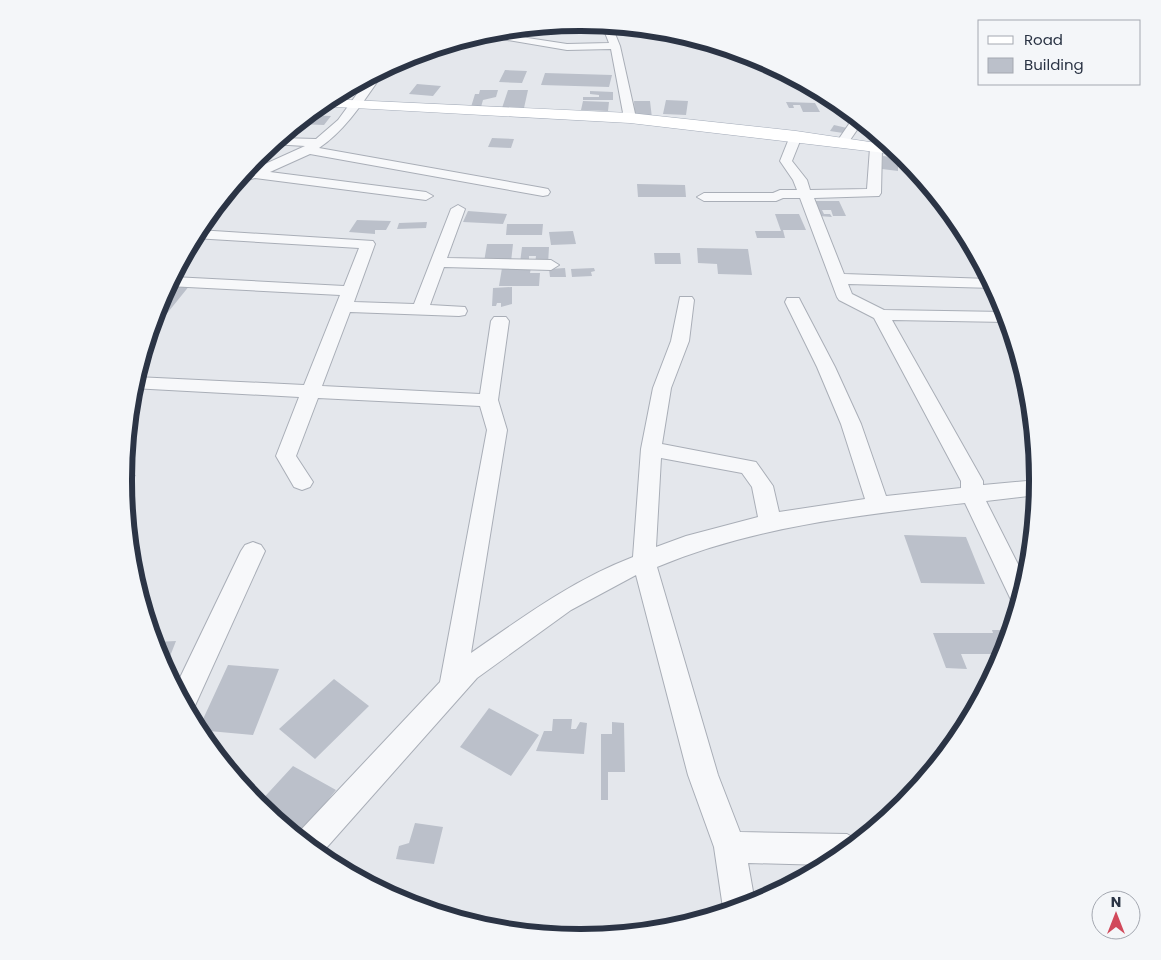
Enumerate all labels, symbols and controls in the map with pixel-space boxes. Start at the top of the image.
legend [978,20,1141,85]
text: Road [1024,29,1063,50]
text: Building [1024,54,1084,75]
north arrow [1091,890,1141,940]
text: N [1111,892,1121,912]

